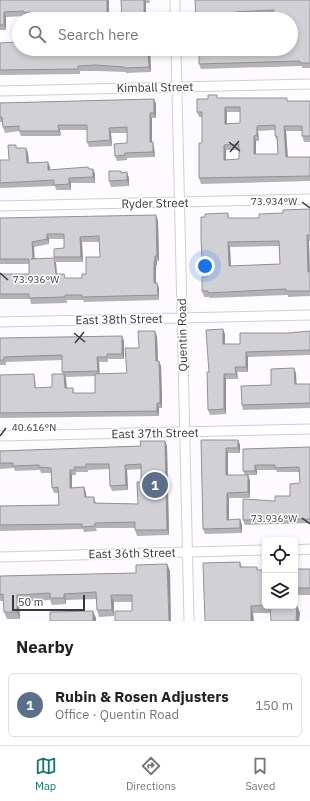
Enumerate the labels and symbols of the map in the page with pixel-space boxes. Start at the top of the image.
street label: Kimball Street [117,79,193,95]
street label: Ryder Street [121,195,189,211]
text: 73.934°W [251,195,297,208]
your location [195,256,215,276]
text: 73.936°W [13,273,59,286]
street label: Quentin Road [174,298,190,372]
street label: East 38th Street [75,311,163,327]
text: 40.616°N [12,421,56,434]
street label: East 37th Street [111,425,199,441]
pin: 1 [142,470,168,500]
text: 73.936°W [251,512,297,525]
street label: East 36th Street [88,545,176,561]
scale bar [12,593,85,612]

